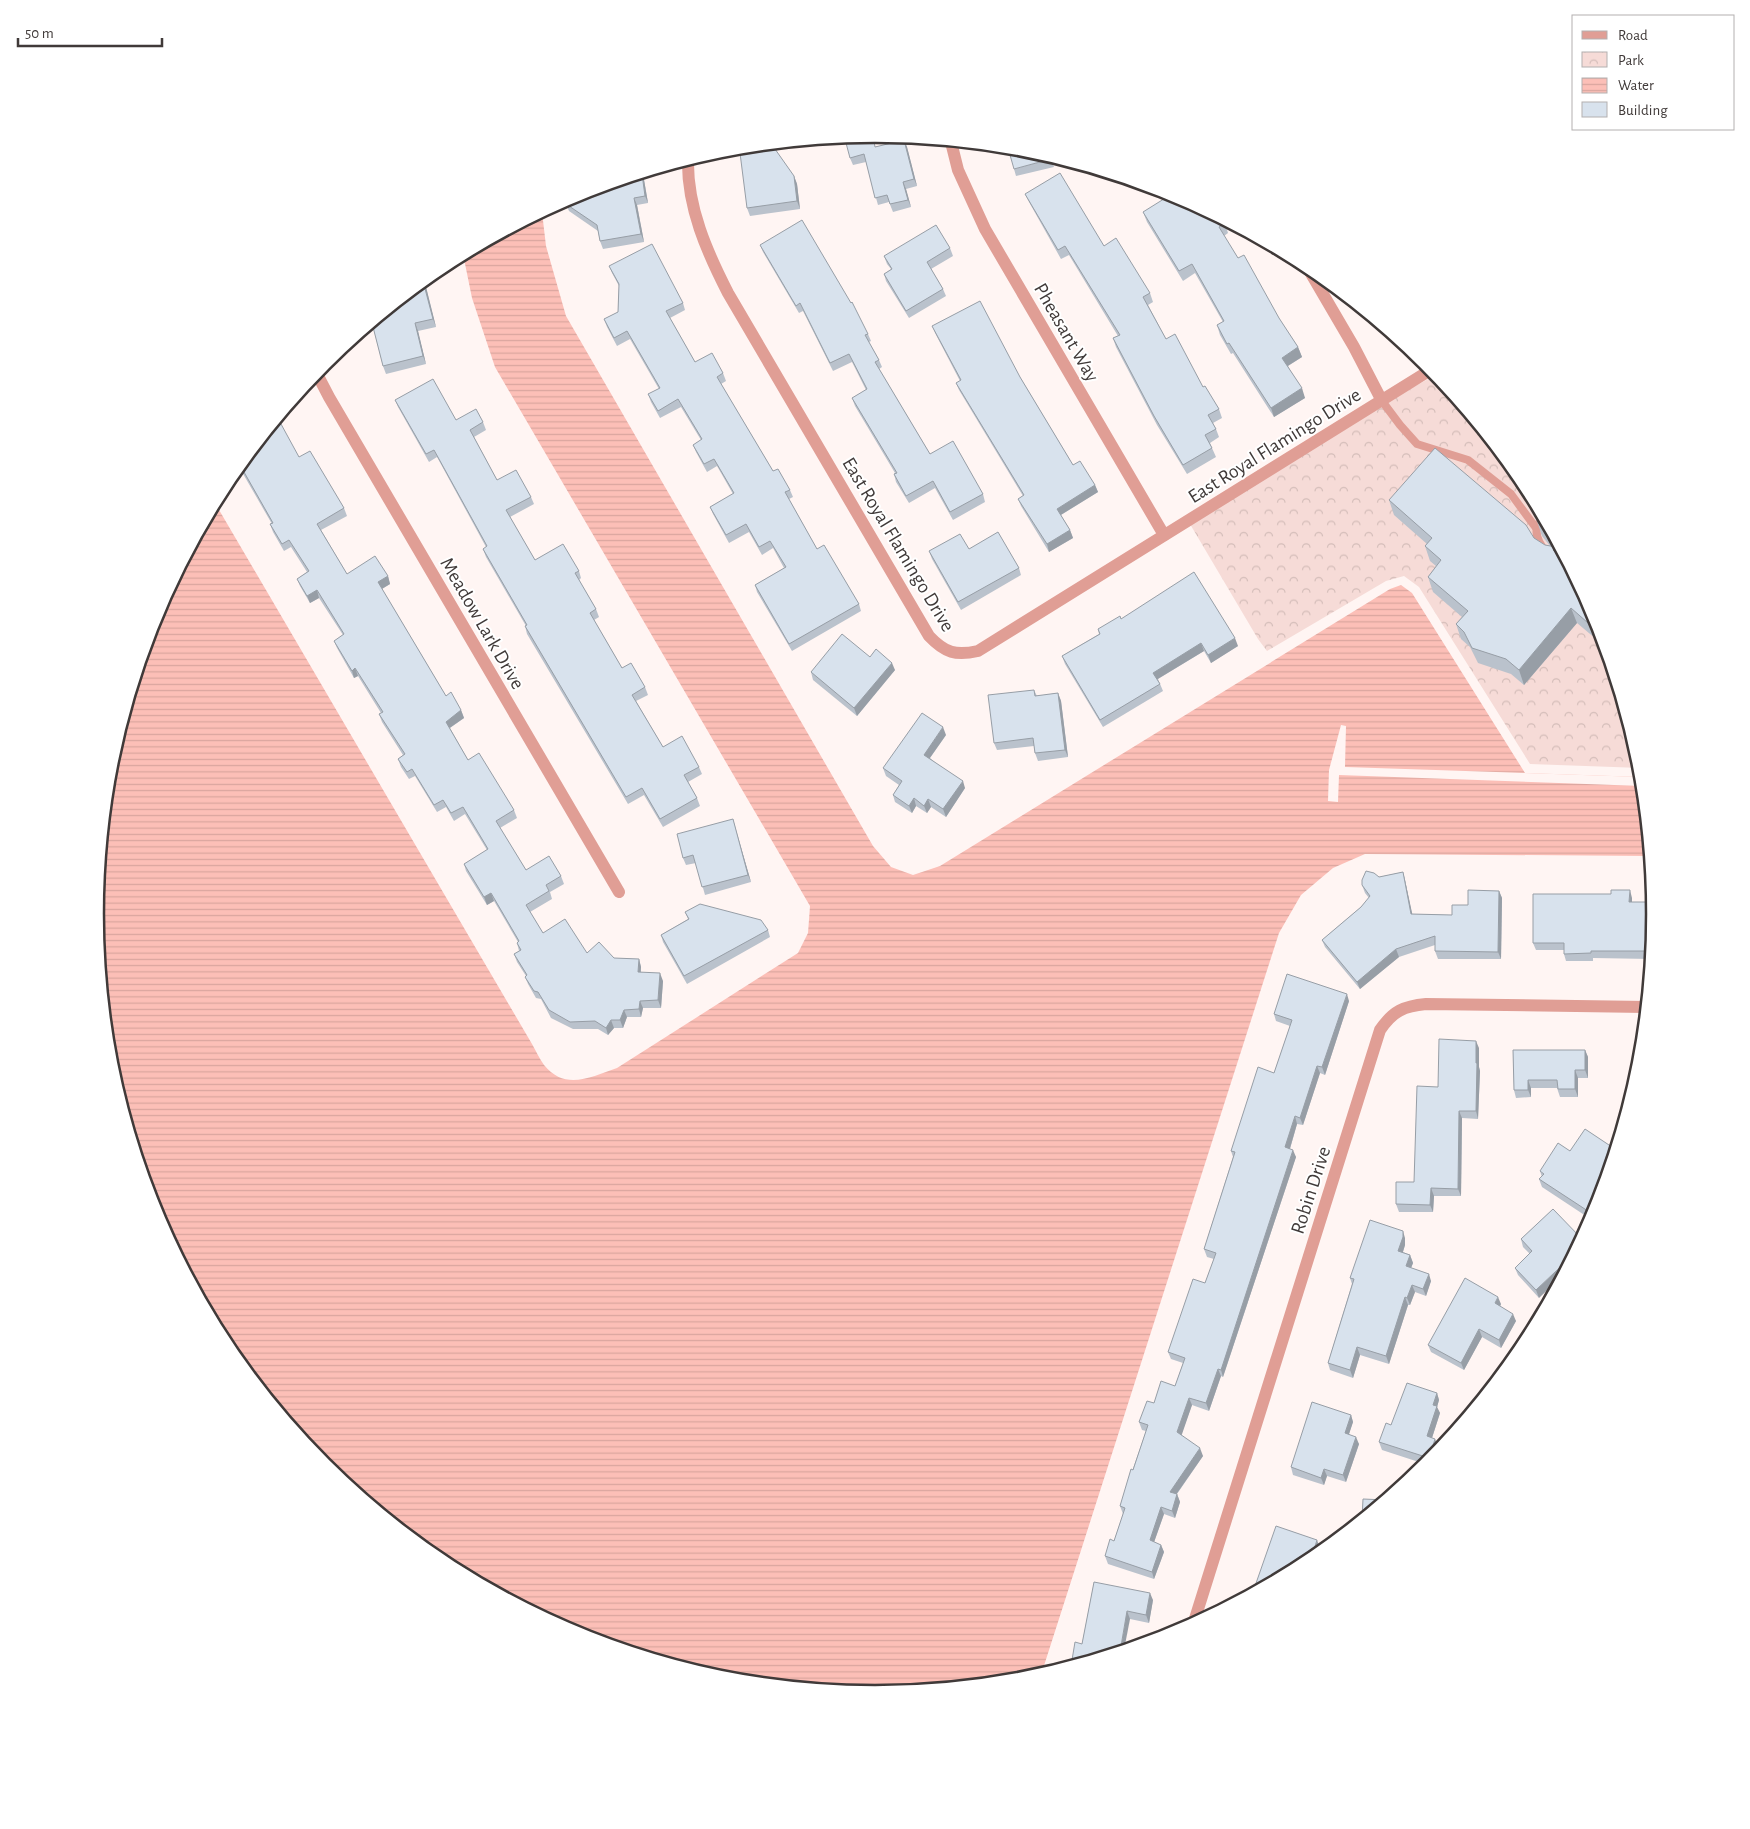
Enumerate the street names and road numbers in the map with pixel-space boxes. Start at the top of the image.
street label: Pheasant Way [1030,280,1103,386]
street label: East Royal Flamingo Drive [1185,385,1364,507]
street label: East Royal Flamingo Drive [838,454,958,635]
street label: Meadow Lark Drive [436,554,528,693]
street label: Robin Drive [1287,1144,1334,1236]

